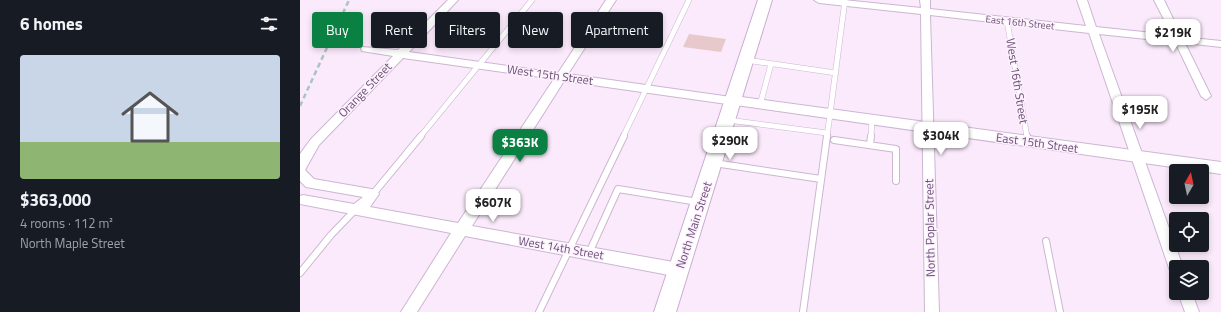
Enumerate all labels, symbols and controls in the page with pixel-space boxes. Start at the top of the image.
text: 6 homes [20,11,83,37]
street label: East 16th Street [985,11,1056,34]
chip: Buy [312,12,363,48]
chip: Rent [371,12,427,48]
chip: Filters [435,12,500,48]
chip: New [508,12,563,48]
chip: Apartment [571,12,663,48]
icon: filters [258,13,280,35]
pin: $219K [1145,19,1201,53]
text: $219K [1155,22,1191,42]
street label: West 16th Street [1001,37,1034,126]
street label: Orange Street [333,57,396,122]
street label: West 15th Street [506,59,595,90]
icon: home [114,81,186,153]
pin: $195K [1112,96,1168,130]
text: $195K [1122,99,1158,119]
pin: $304K [913,122,969,156]
text: $304K [923,125,959,145]
pin: $290K [702,127,758,161]
street label: East 15th Street [995,127,1080,158]
pin: $363K [492,129,548,163]
text: $290K [712,130,748,150]
text: $363K [502,132,538,152]
north arrow [1169,164,1209,204]
map controls [1169,164,1209,300]
street label: North Main Street [670,178,717,271]
street label: North Poplar Street [919,178,940,277]
text: $363,000 [20,187,91,213]
pin: $607K [465,189,521,223]
text: $607K [475,192,511,212]
button: locate [1169,212,1209,252]
text: 4 rooms · 112 m² [20,213,113,233]
street label: West 14th Street [517,231,606,265]
text: North Maple Street [20,233,125,253]
button: layers [1169,260,1209,300]

